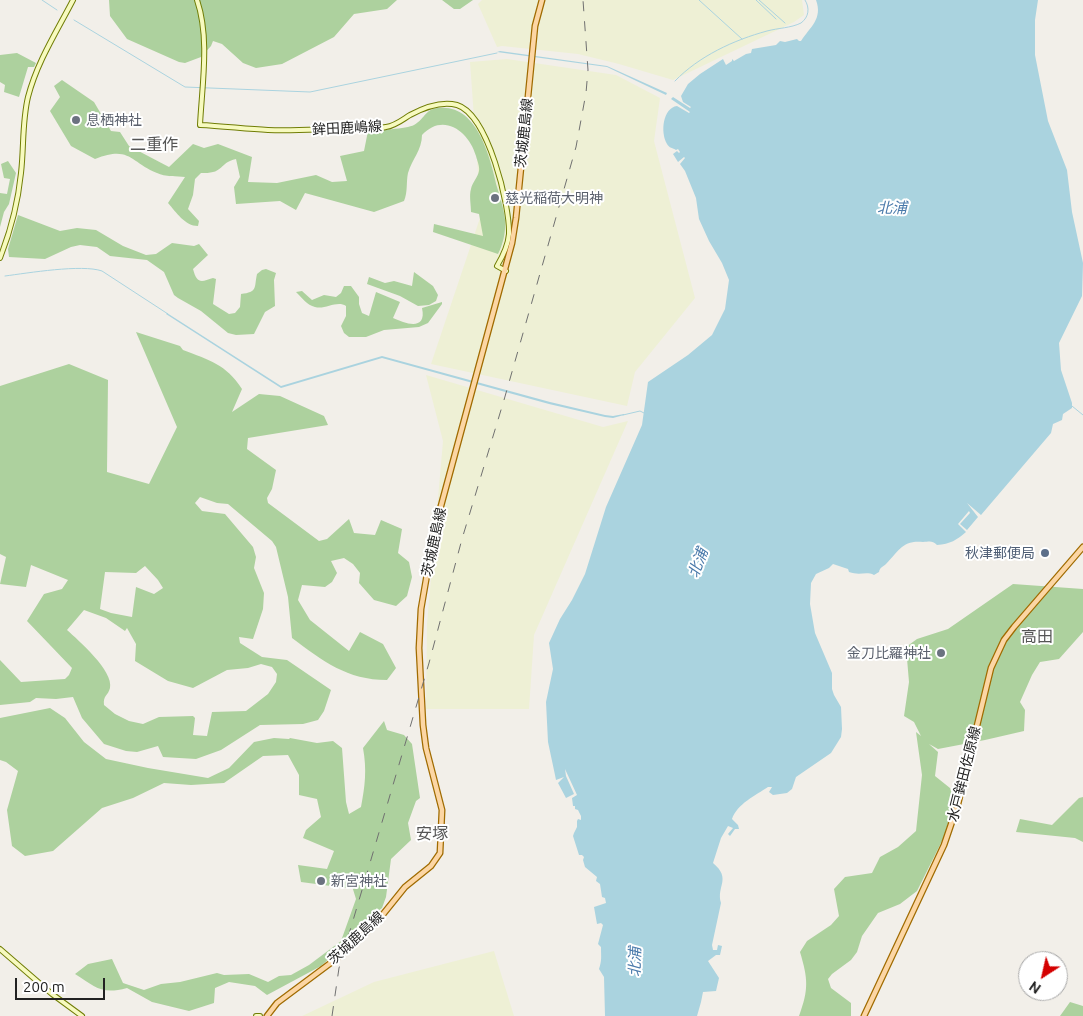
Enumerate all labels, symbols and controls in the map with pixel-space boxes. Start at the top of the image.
street label: 茨城鹿島線 [512,97,536,169]
place label: 息栖神社 [86,112,142,128]
marker: 息栖神社 [70,114,82,126]
street label: 鉾田鹿嶋線 [312,118,382,138]
district label: 二重作 [130,135,178,155]
place label: 慈光稲荷大明神 [505,190,603,206]
marker: 慈光稲荷大明神 [489,192,501,204]
water label: 北浦 [877,199,907,217]
street label: 茨城鹿島線 [419,506,449,578]
place label: 秋津郵便局 [965,545,1035,561]
water label: 北浦 [684,546,712,580]
marker: 秋津郵便局 [1039,547,1051,559]
district label: 高田 [1021,627,1053,647]
place label: 金刀比羅神社 [847,645,931,661]
marker: 金刀比羅神社 [935,647,947,659]
street label: 水戸鉾田佐原線 [944,724,984,824]
district label: 安塚 [416,824,448,844]
place label: 新宮神社 [331,873,387,889]
marker: 新宮神社 [315,875,327,887]
street label: 茨城鹿島線 [325,908,387,968]
water label: 北浦 [626,947,644,977]
north arrow [1018,951,1068,1001]
scale bar [18,968,108,1000]
text: 200 m [23,978,65,995]
text: N [1026,978,1044,997]

